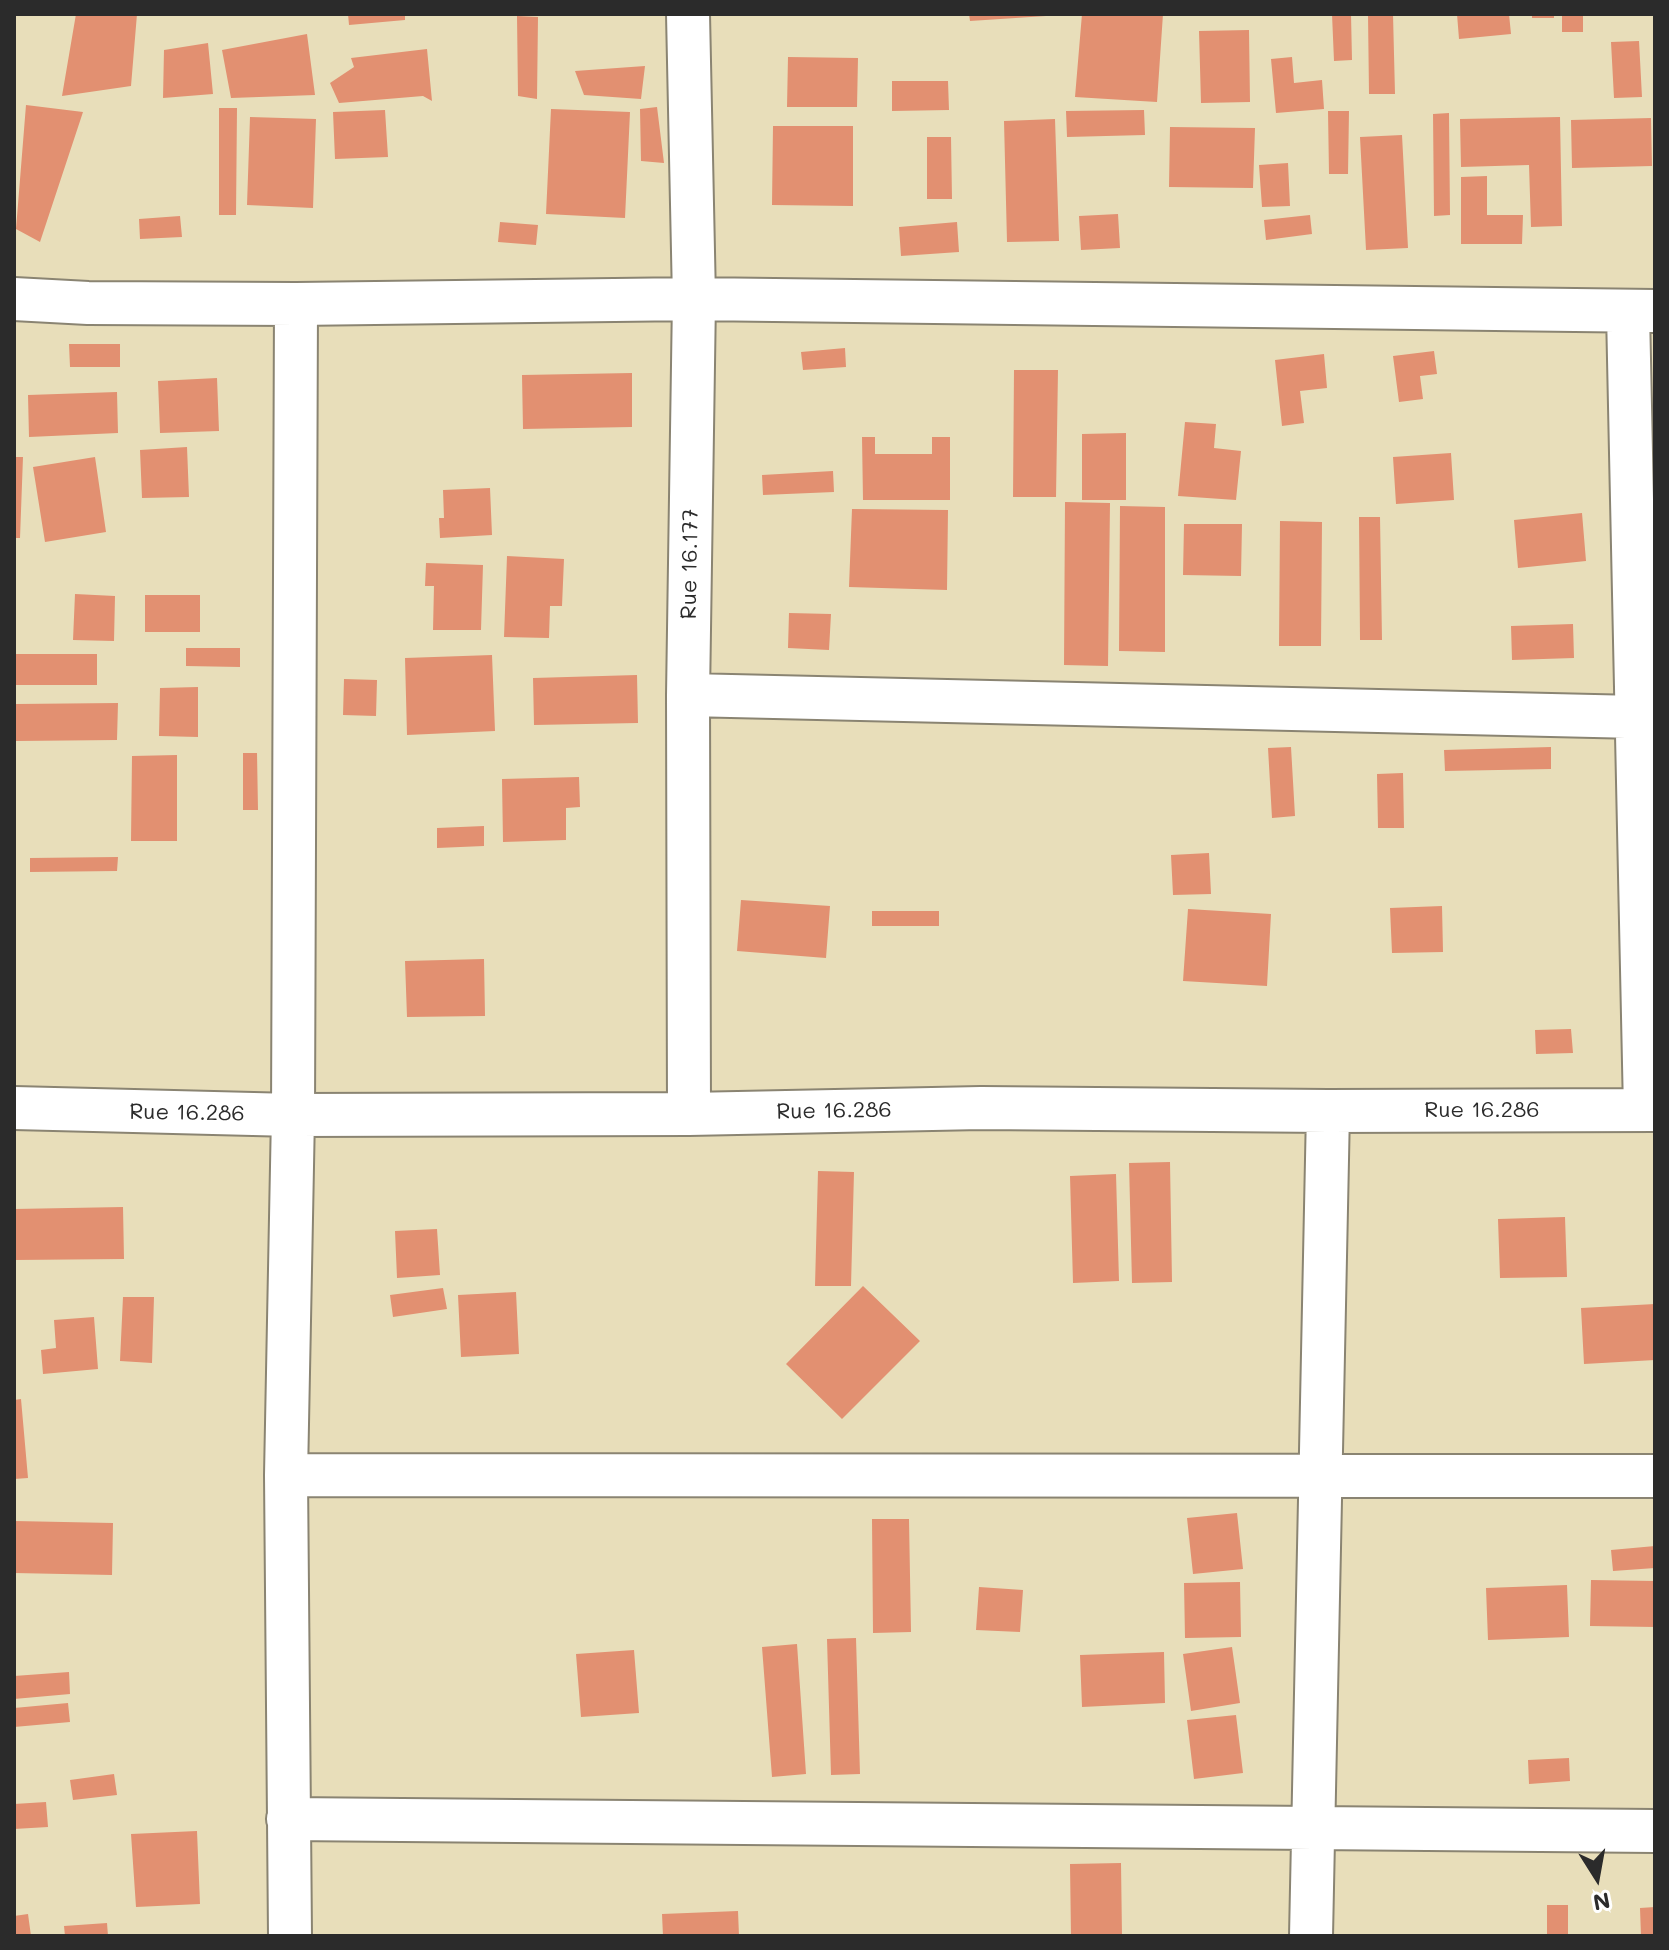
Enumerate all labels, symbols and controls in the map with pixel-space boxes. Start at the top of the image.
street label: Rue 16.177 [676,508,704,620]
street label: Rue 16.286 [776,1097,892,1125]
street label: Rue 16.286 [1424,1097,1540,1123]
street label: Rue 16.286 [129,1099,245,1127]
north arrow [1557,1838,1637,1918]
text: N [1591,1886,1613,1918]

